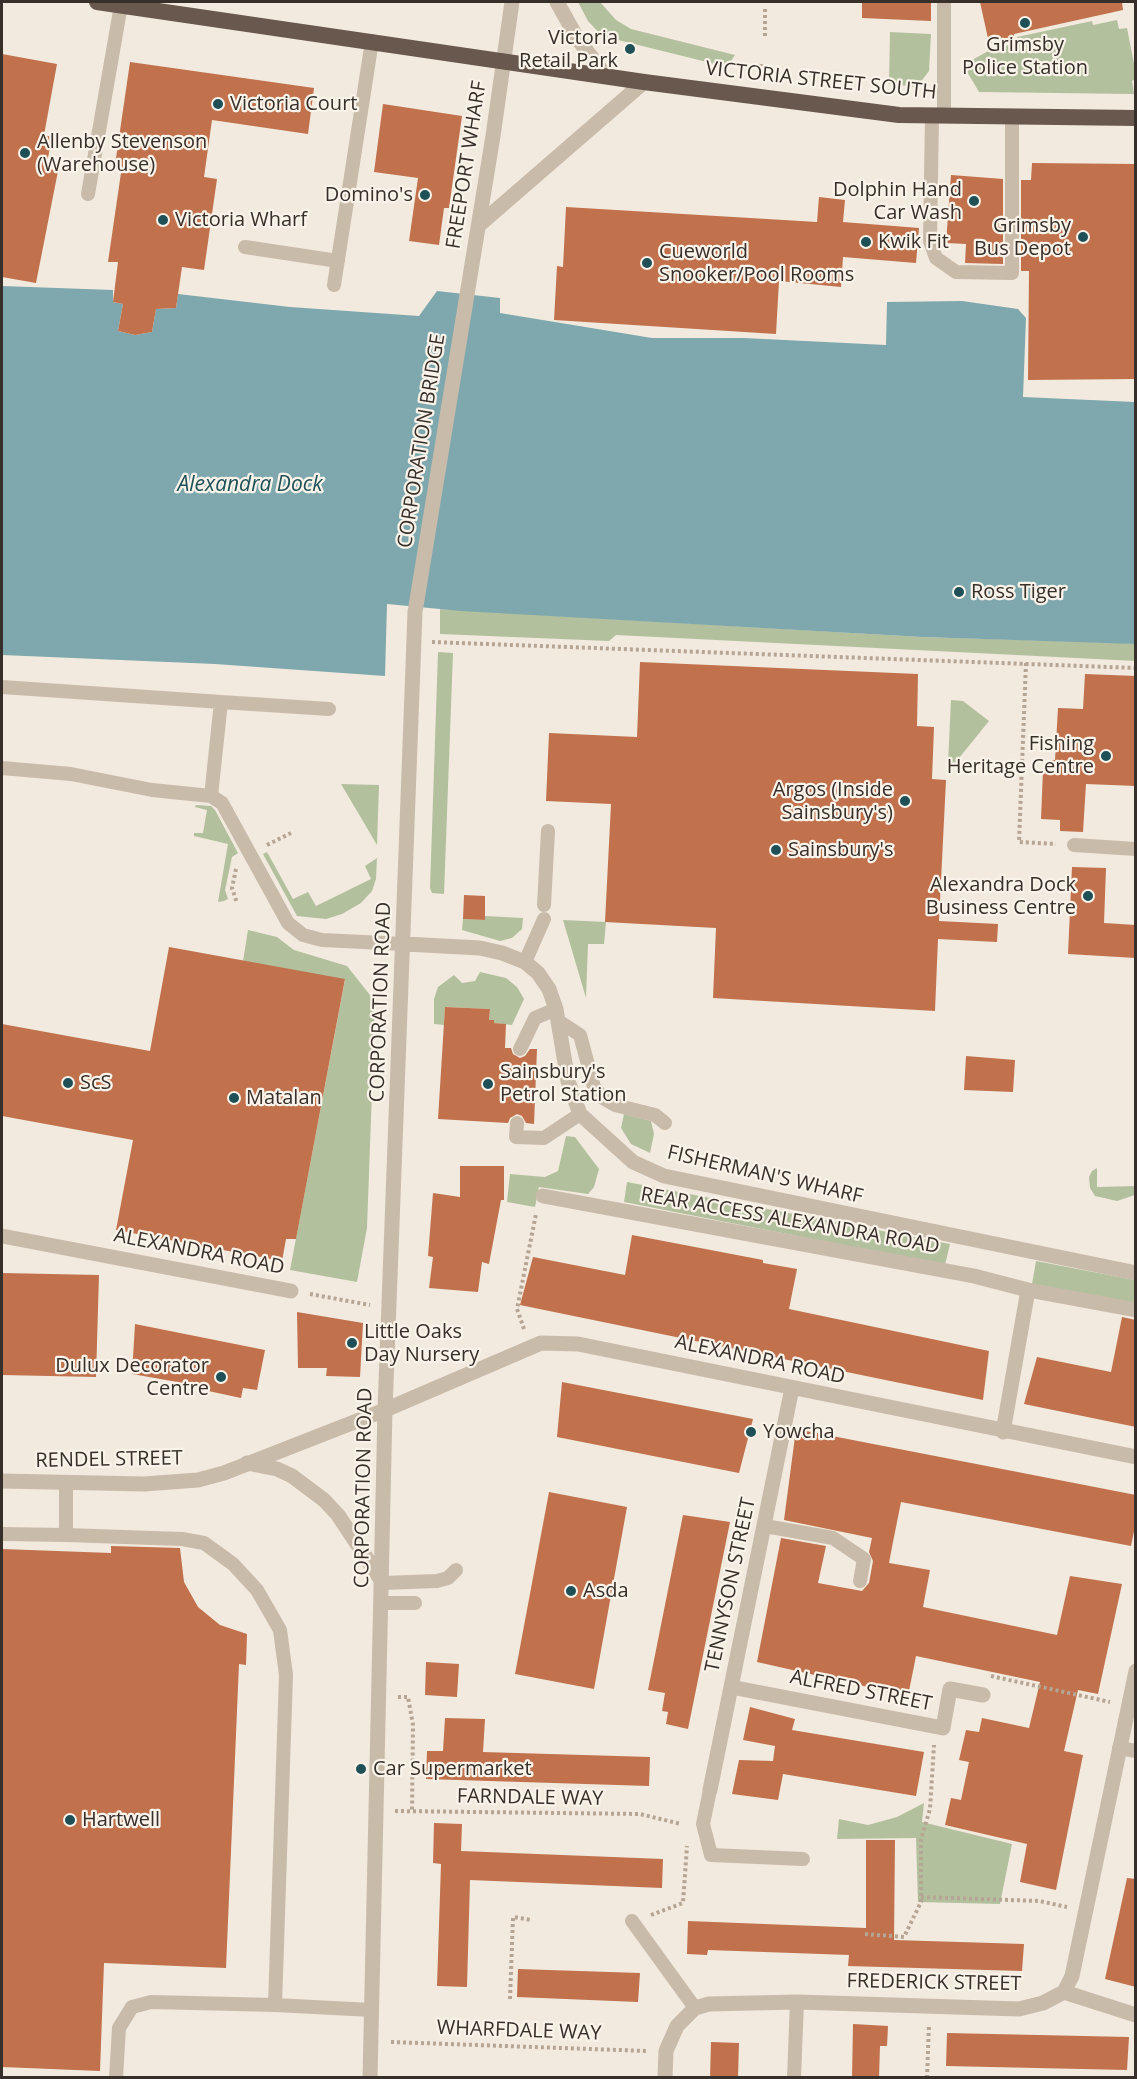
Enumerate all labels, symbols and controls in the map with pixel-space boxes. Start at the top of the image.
marker: Grimsby Police Station [1018,16,1032,30]
place label: Victoria Retail Park [519,26,618,73]
place label: Grimsby Police Station [962,33,1088,80]
marker: Victoria Retail Park [623,42,637,56]
street label: VICTORIA STREET SOUTH [704,57,938,105]
street label: FREEPORT WHARF [442,79,492,251]
place label: Victoria Court [230,92,357,116]
marker: Victoria Court [211,97,225,111]
place label: Allenby Stevenson (Warehouse) [37,130,207,177]
marker: Allenby Stevenson (Warehouse) [18,146,32,160]
place label: Dolphin Hand Car Wash [833,178,962,225]
place label: Domino's [325,183,413,207]
marker: Domino's [418,188,432,202]
marker: Dolphin Hand Car Wash [967,194,981,208]
place label: Victoria Wharf [175,208,307,232]
marker: Victoria Wharf [156,213,170,227]
place label: Grimsby Bus Depot [974,214,1071,261]
place label: Kwik Fit [878,230,949,254]
marker: Grimsby Bus Depot [1076,230,1090,244]
marker: Kwik Fit [859,235,873,249]
place label: Cueworld Snooker/Pool Rooms [659,240,854,287]
marker: Cueworld Snooker/Pool Rooms [640,256,654,270]
street label: CORPORATION BRIDGE [393,332,451,550]
water label: Alexandra Dock [178,472,322,498]
place label: Ross Tiger [971,580,1066,604]
marker: Ross Tiger [952,585,966,599]
place label: Fishing Heritage Centre [947,732,1094,779]
marker: Fishing Heritage Centre [1099,749,1113,763]
place label: Argos (Inside Sainsbury's) [773,778,893,825]
marker: Argos (Inside Sainsbury's) [898,794,912,808]
place label: Sainsbury's [788,838,894,862]
marker: Sainsbury's [769,843,783,857]
place label: Alexandra Dock Business Centre [926,873,1076,920]
marker: Alexandra Dock Business Centre [1081,889,1095,903]
street label: CORPORATION ROAD [366,901,396,1103]
place label: Sainsbury's Petrol Station [500,1060,627,1107]
place label: ScS [80,1071,112,1095]
marker: ScS [61,1076,75,1090]
marker: Sainsbury's Petrol Station [481,1077,495,1091]
place label: Matalan [246,1086,322,1110]
marker: Matalan [227,1091,241,1105]
street label: FISHERMAN'S WHARF [665,1141,865,1209]
street label: REAR ACCESS ALEXANDRA ROAD [639,1183,941,1259]
street label: ALEXANDRA ROAD [112,1224,286,1280]
place label: Little Oaks Day Nursery [364,1320,479,1367]
street label: ALEXANDRA ROAD [673,1330,847,1390]
marker: Little Oaks Day Nursery [345,1336,359,1350]
place label: Dulux Decorator Centre [55,1354,209,1401]
marker: Dulux Decorator Centre [214,1370,228,1384]
street label: CORPORATION ROAD [350,1388,378,1588]
place label: Yowcha [763,1420,835,1444]
marker: Yowcha [744,1425,758,1439]
street label: RENDEL STREET [35,1447,183,1473]
street label: TENNYSON STREET [701,1496,761,1674]
place label: Asda [583,1579,629,1603]
marker: Asda [564,1584,578,1598]
street label: ALFRED STREET [788,1665,934,1717]
place label: Car Supermarket [373,1757,532,1781]
marker: Car Supermarket [354,1762,368,1776]
street label: FARNDALE WAY [457,1785,603,1811]
place label: Hartwell [82,1808,160,1832]
marker: Hartwell [63,1813,77,1827]
street label: FREDERICK STREET [846,1969,1022,1997]
street label: WHARFDALE WAY [436,2016,602,2046]

